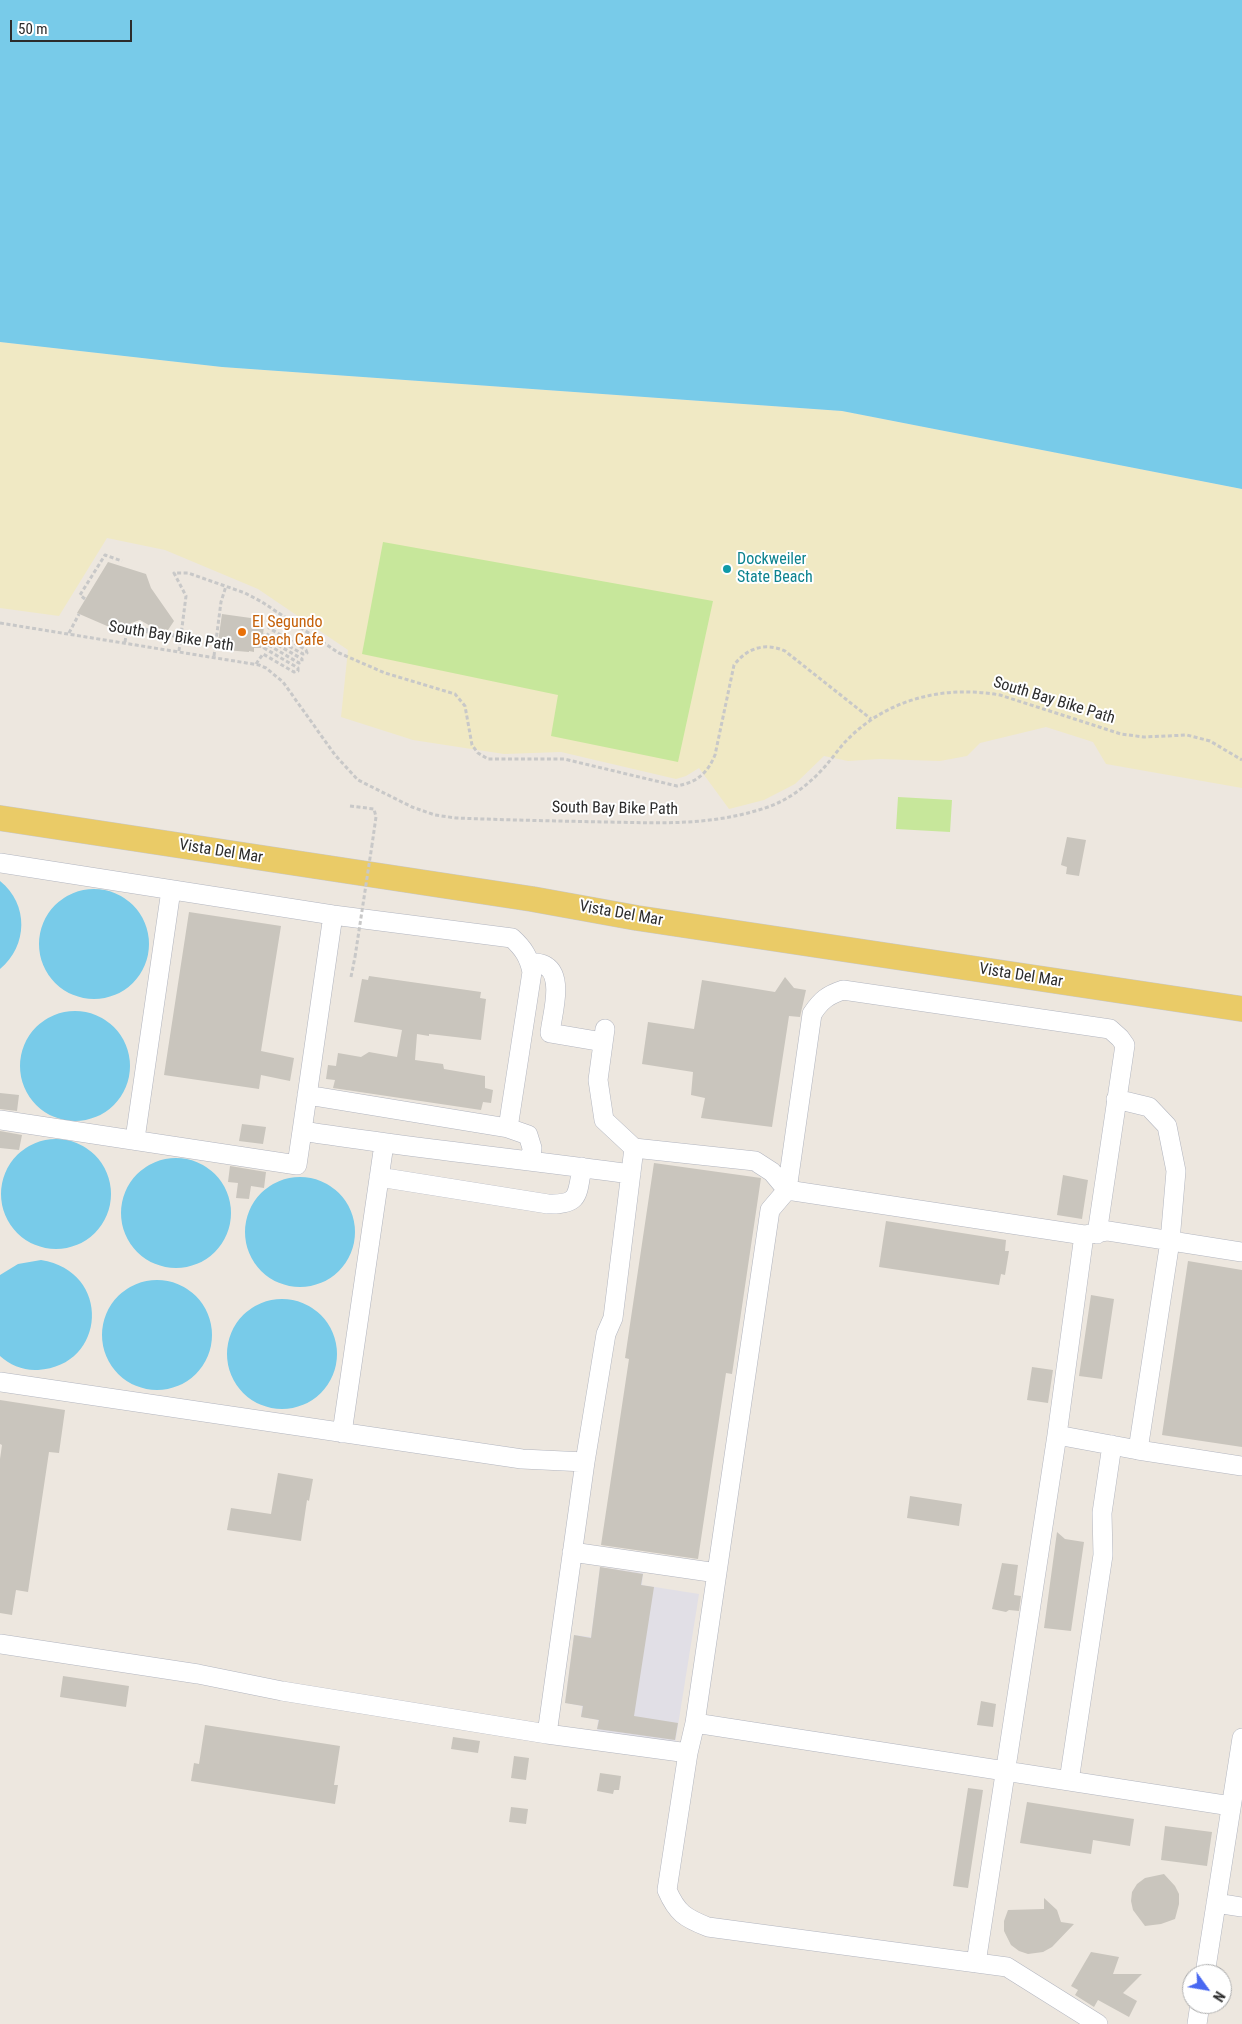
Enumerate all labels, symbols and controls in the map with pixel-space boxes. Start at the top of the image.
scale bar [12,10,135,42]
text: 50 m [18,20,48,38]
place label: Dockweiler State Beach [737,550,813,588]
marker: Dockweiler State Beach [721,563,733,575]
place label: El Segundo Beach Cafe [252,613,324,651]
street label: South Bay Bike Path [107,618,235,656]
marker: El Segundo Beach Cafe [236,626,248,638]
street label: South Bay Bike Path [991,673,1117,729]
street label: South Bay Bike Path [552,798,678,820]
street label: Vista Del Mar [178,836,264,868]
street label: Vista Del Mar [578,897,664,931]
street label: Vista Del Mar [978,960,1064,992]
north arrow [1182,1964,1232,2014]
text: N [1210,1989,1228,2004]

